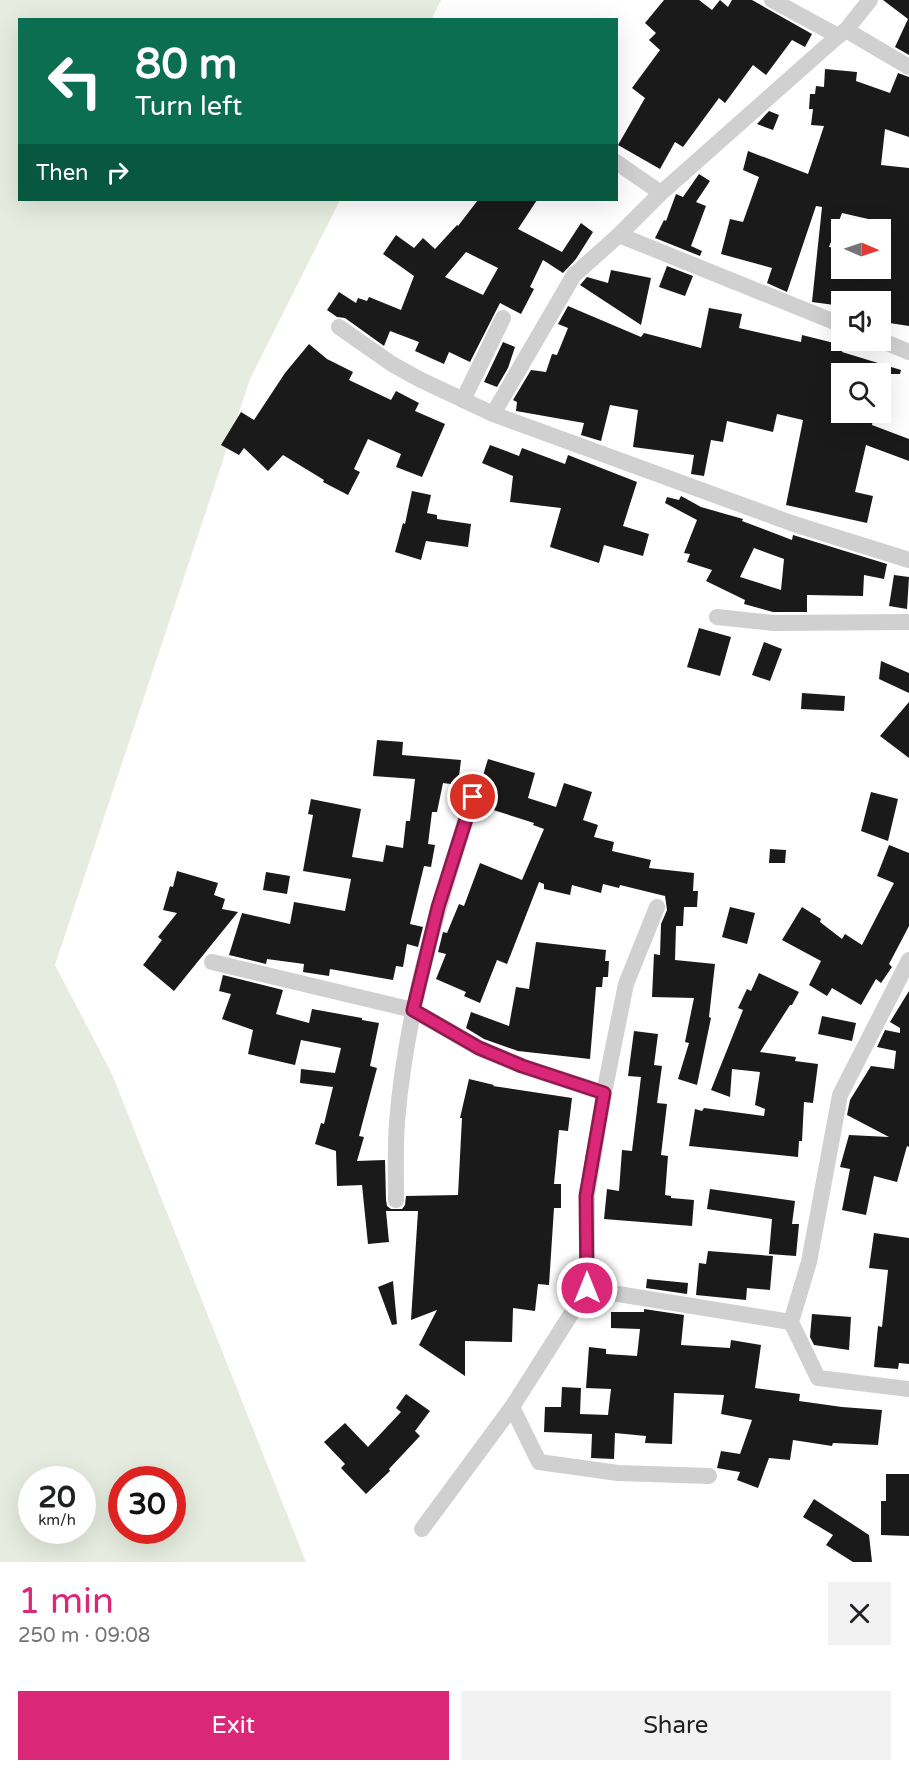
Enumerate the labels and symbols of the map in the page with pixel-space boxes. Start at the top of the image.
north arrow [831,219,891,279]
pin [447,771,498,822]
position arrow [555,1256,619,1320]
speed limit sign: 30 [108,1466,186,1544]

